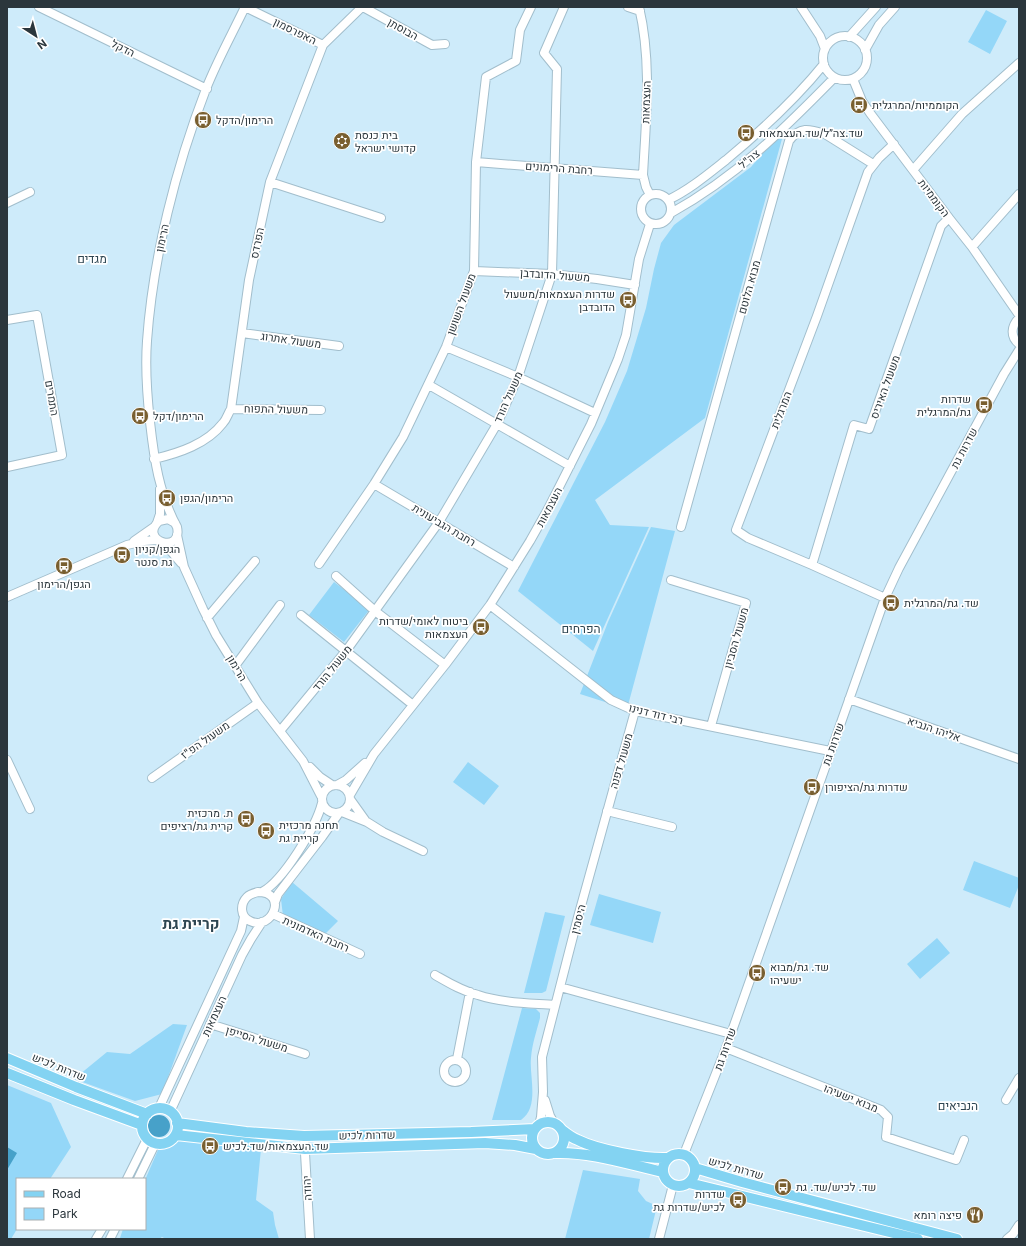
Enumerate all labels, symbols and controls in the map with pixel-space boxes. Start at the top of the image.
street label: האפרסמון [271,15,319,47]
street label: הבוסתן [385,15,421,43]
north arrow [16,16,56,56]
text: N [34,36,49,52]
street label: הדקל [109,36,137,60]
street label: העצמאות [638,80,654,124]
bus stop icon: הקוממיות/המרגלית [849,95,869,115]
place label: הקוממיות/המרגלית [872,98,959,112]
bus stop icon: הרימון/הדקל [193,110,213,130]
place label: הרימון/הדקל [216,113,273,127]
bus stop icon: שד.צה״ל/שד.העצמאות [736,123,756,143]
place label: שד.צה״ל/שד.העצמאות [759,126,863,140]
place label: בית כנסת קדושי ישראל [355,128,416,155]
synagogue icon: בית כנסת קדושי ישראל [332,131,352,151]
street label: צה"ל [736,146,762,172]
street label: רחבת הרימונים [525,159,593,177]
street label: הקוממיות [915,176,953,220]
street label: הרימון [152,223,172,253]
street label: הפרדס [247,226,267,260]
district label: מגדים [77,251,107,266]
street label: מבוא הלוטם [735,258,763,316]
street label: משעול הדובדבן [520,266,590,284]
street label: משעול השושן [443,271,479,337]
place label: שדרות העצמאות/משעול הדובדבן [504,287,615,314]
bus stop icon: שדרות העצמאות/משעול הדובדבן [618,290,638,310]
street label: משעול אתרוג [260,329,322,351]
street label: משעול האיריס [867,353,903,421]
street label: משעול הורד [490,369,526,425]
street label: התמרים [42,379,62,417]
street label: המרגלית [767,389,795,431]
place label: שדרות גת/המרגלית [917,392,971,419]
bus stop icon: שדרות גת/המרגלית [974,395,994,415]
street label: משעול התפוח [244,401,308,417]
bus stop icon: הרימון/דקל [130,406,150,426]
place label: הרימון/דקל [153,409,204,423]
street label: שדרות גת [947,425,981,471]
street label: העצמאות [533,485,565,529]
bus stop icon: הרימון/הגפן [157,488,177,508]
place label: הרימון/הגפן [180,491,233,505]
street label: רחבת הגביעונית [410,501,478,549]
place label: הגפן/קניון גת סנטר [135,542,180,569]
bus stop icon: הגפן/קניון גת סנטר [112,545,132,565]
bus stop icon: הגפן/הרימון [54,556,74,576]
place label: הגפן/הרימון [37,577,91,591]
bus stop icon: שד. גת/המרגלית [881,593,901,613]
place label: שד. גת/המרגלית [904,596,979,610]
street label: משעול הסביון [721,606,751,670]
place label: ביטוח לאומי/שדרות העצמאות [379,614,468,641]
bus stop icon: ביטוח לאומי/שדרות העצמאות [471,617,491,637]
district label: הפרחים [562,621,601,636]
street label: משעול הורד [309,642,355,694]
street label: הרימון [224,652,250,684]
street label: רבי דוד דנינו [627,700,685,728]
street label: אליהו הנביא [905,713,963,745]
street label: משעול הפ"ז [178,718,232,762]
street label: שדרות גת [819,721,847,767]
street label: משעול דפנה [606,732,636,790]
bus stop icon: שדרות גת/הציפורן [802,777,822,797]
place label: שדרות גת/הציפורן [825,780,908,794]
place label: ת. מרכזית קרית גת/רציפים [160,806,233,833]
bus stop icon: ת. מרכזית קרית גת/רציפים [236,809,256,829]
place label: תחנה מרכזית קריית גת [279,818,339,845]
bus stop icon: תחנה מרכזית קריית גת [256,821,276,841]
street label: היסמין [567,903,589,935]
street label: רחבת האדמונית [281,913,351,955]
district label: קריית גת [163,914,219,933]
place label: שד. גת/מבוא ישעיהו [770,960,829,987]
bus stop icon: שד. גת/מבוא ישעיהו [747,963,767,983]
street label: העצמאות [199,994,229,1038]
street label: משעול הסייפן [224,1023,290,1055]
street label: שדרות גת [711,1026,739,1072]
street label: שדרות לכיש [30,1050,88,1084]
street label: מבוא ישעיהו [822,1081,880,1115]
district label: הנביאים [938,1098,978,1113]
street label: שדרות לכיש [339,1128,395,1142]
bus stop icon: שד.העצמאות/שד.לכיש [200,1136,220,1156]
place label: שד.העצמאות/שד.לכיש [223,1139,329,1153]
street label: שדרות לכיש [707,1153,765,1183]
street label: יהודה [299,1175,315,1201]
bus stop icon: שד. לכיש/שד. גת [773,1177,793,1197]
legend [16,1178,146,1230]
place label: שד. לכיש/שד. גת [796,1180,876,1194]
text: Road [52,1186,81,1201]
place label: שדרות לכיש/שדרות גת [653,1187,725,1214]
bus stop icon: שדרות לכיש/שדרות גת [728,1190,748,1210]
restaurant icon: פיצה רומא [965,1205,985,1225]
text: Park [52,1206,78,1221]
place label: פיצה רומא [914,1208,962,1222]

